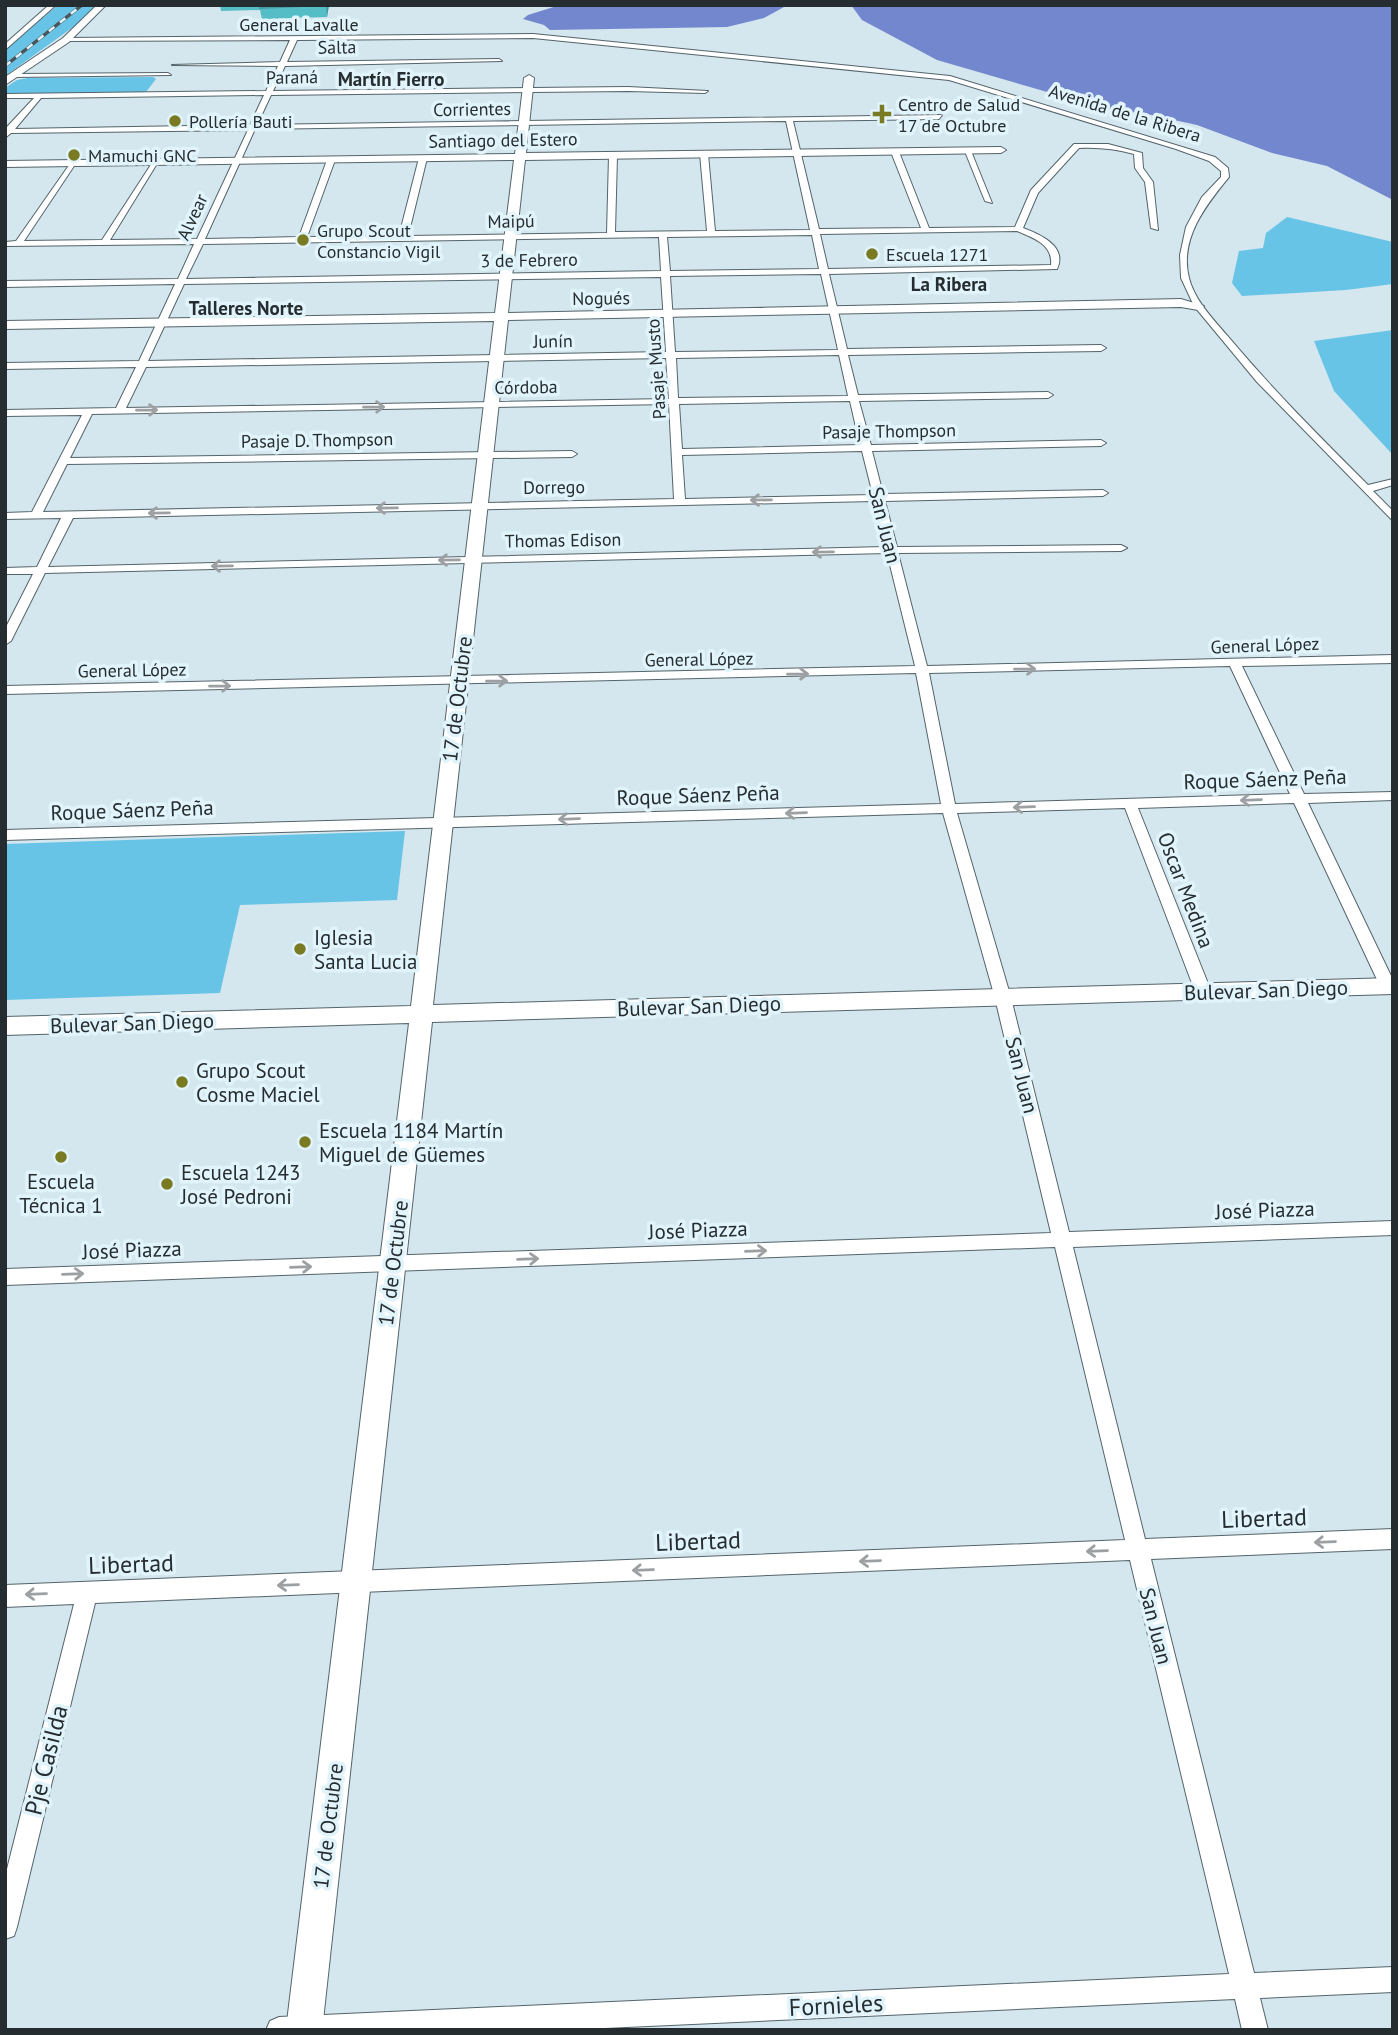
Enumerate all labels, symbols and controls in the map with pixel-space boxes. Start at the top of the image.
street label: General Lavalle [239,13,359,36]
street label: Salta [317,35,357,59]
street label: Paraná [266,65,318,89]
district label: Martín Fierro [338,67,444,91]
street label: Avenida de la Ribera [1046,79,1204,147]
place label: Centro de Salud 17 de Octubre [898,93,1020,137]
street label: Corrientes [433,97,511,121]
marker: Centro de Salud 17 de Octubre [872,104,892,124]
place label: Pollería Bauti [189,110,292,133]
marker: Pollería Bauti [167,113,183,129]
street label: Santiago del Estero [428,127,578,153]
place label: Mamuchi GNC [88,144,197,167]
marker: Mamuchi GNC [66,147,82,163]
street label: Alvear [171,190,213,244]
street label: Maipú [487,209,535,233]
place label: Grupo Scout Constancio Vigil [317,219,441,263]
marker: Grupo Scout Constancio Vigil [295,232,311,248]
place label: Escuela 1271 [886,243,988,266]
marker: Escuela 1271 [864,246,880,262]
street label: 3 de Febrero [480,248,578,272]
district label: La Ribera [911,272,987,296]
street label: Nogués [572,286,630,310]
district label: Talleres Norte [189,296,303,320]
street label: Pasaje Musto [641,318,671,420]
street label: Junín [532,329,573,353]
street label: Córdoba [494,375,558,399]
one-way arrow [363,400,386,413]
one-way arrow [135,404,158,417]
street label: Pasaje Thompson [822,418,956,444]
street label: Pasaje D. Thompson [241,427,393,453]
street label: Dorrego [523,475,585,499]
street label: San Juan [862,484,908,566]
one-way arrow [750,493,773,506]
one-way arrow [375,501,398,514]
one-way arrow [148,506,171,519]
street label: Thomas Edison [504,527,622,553]
one-way arrow [812,545,835,559]
one-way arrow [438,554,461,567]
one-way arrow [210,559,233,572]
street label: General López [1210,632,1320,658]
street label: 17 de Octubre [436,635,478,763]
street label: General López [644,647,754,671]
street label: General López [77,658,187,682]
one-way arrow [1014,662,1037,675]
one-way arrow [786,667,809,681]
one-way arrow [485,674,508,687]
one-way arrow [209,679,232,693]
street label: Roque Sáenz Peña [1183,763,1347,795]
street label: Roque Sáenz Peña [616,779,780,811]
street label: Roque Sáenz Peña [50,794,214,826]
one-way arrow [1240,794,1263,807]
one-way arrow [1012,800,1035,813]
one-way arrow [785,806,808,820]
one-way arrow [558,813,581,826]
street label: Oscar Medina [1152,828,1220,952]
place label: Iglesia Santa Lucia [314,924,417,975]
marker: Iglesia Santa Lucia [292,941,308,957]
street label: Bulevar San Diego [1183,974,1349,1006]
street label: Bulevar San Diego [616,990,782,1022]
street label: Bulevar San Diego [49,1007,215,1039]
street label: San Juan [999,1034,1045,1116]
place label: Grupo Scout Cosme Maciel [196,1057,320,1108]
marker: Grupo Scout Cosme Maciel [174,1074,190,1090]
place label: Escuela 1184 Martín Miguel de Güemes [319,1117,503,1168]
marker: Escuela 1184 Martín Miguel de Güemes [297,1134,313,1150]
marker: Escuela Técnica 1 [53,1149,69,1165]
place label: Escuela 1243 José Pedroni [180,1159,301,1210]
place label: Escuela Técnica 1 [19,1168,103,1219]
marker: Escuela 1243 José Pedroni [159,1176,175,1192]
street label: José Piazza [1214,1195,1315,1225]
street label: 17 de Octubre [372,1199,414,1327]
street label: José Piazza [647,1215,748,1245]
street label: José Piazza [81,1235,182,1265]
one-way arrow [744,1244,767,1257]
one-way arrow [516,1252,539,1265]
one-way arrow [289,1260,312,1273]
one-way arrow [62,1268,85,1281]
street label: Libertad [1221,1501,1307,1535]
street label: Libertad [655,1524,741,1558]
one-way arrow [1313,1535,1336,1548]
one-way arrow [1086,1545,1109,1558]
street label: Libertad [88,1547,174,1581]
one-way arrow [859,1554,882,1567]
one-way arrow [631,1563,654,1576]
one-way arrow [277,1578,300,1591]
street label: San Juan [1133,1585,1179,1667]
one-way arrow [25,1588,48,1601]
street label: Pje Casilda [17,1702,75,1818]
street label: 17 de Octubre [307,1762,349,1890]
street label: Fornieles [788,1987,884,2023]

